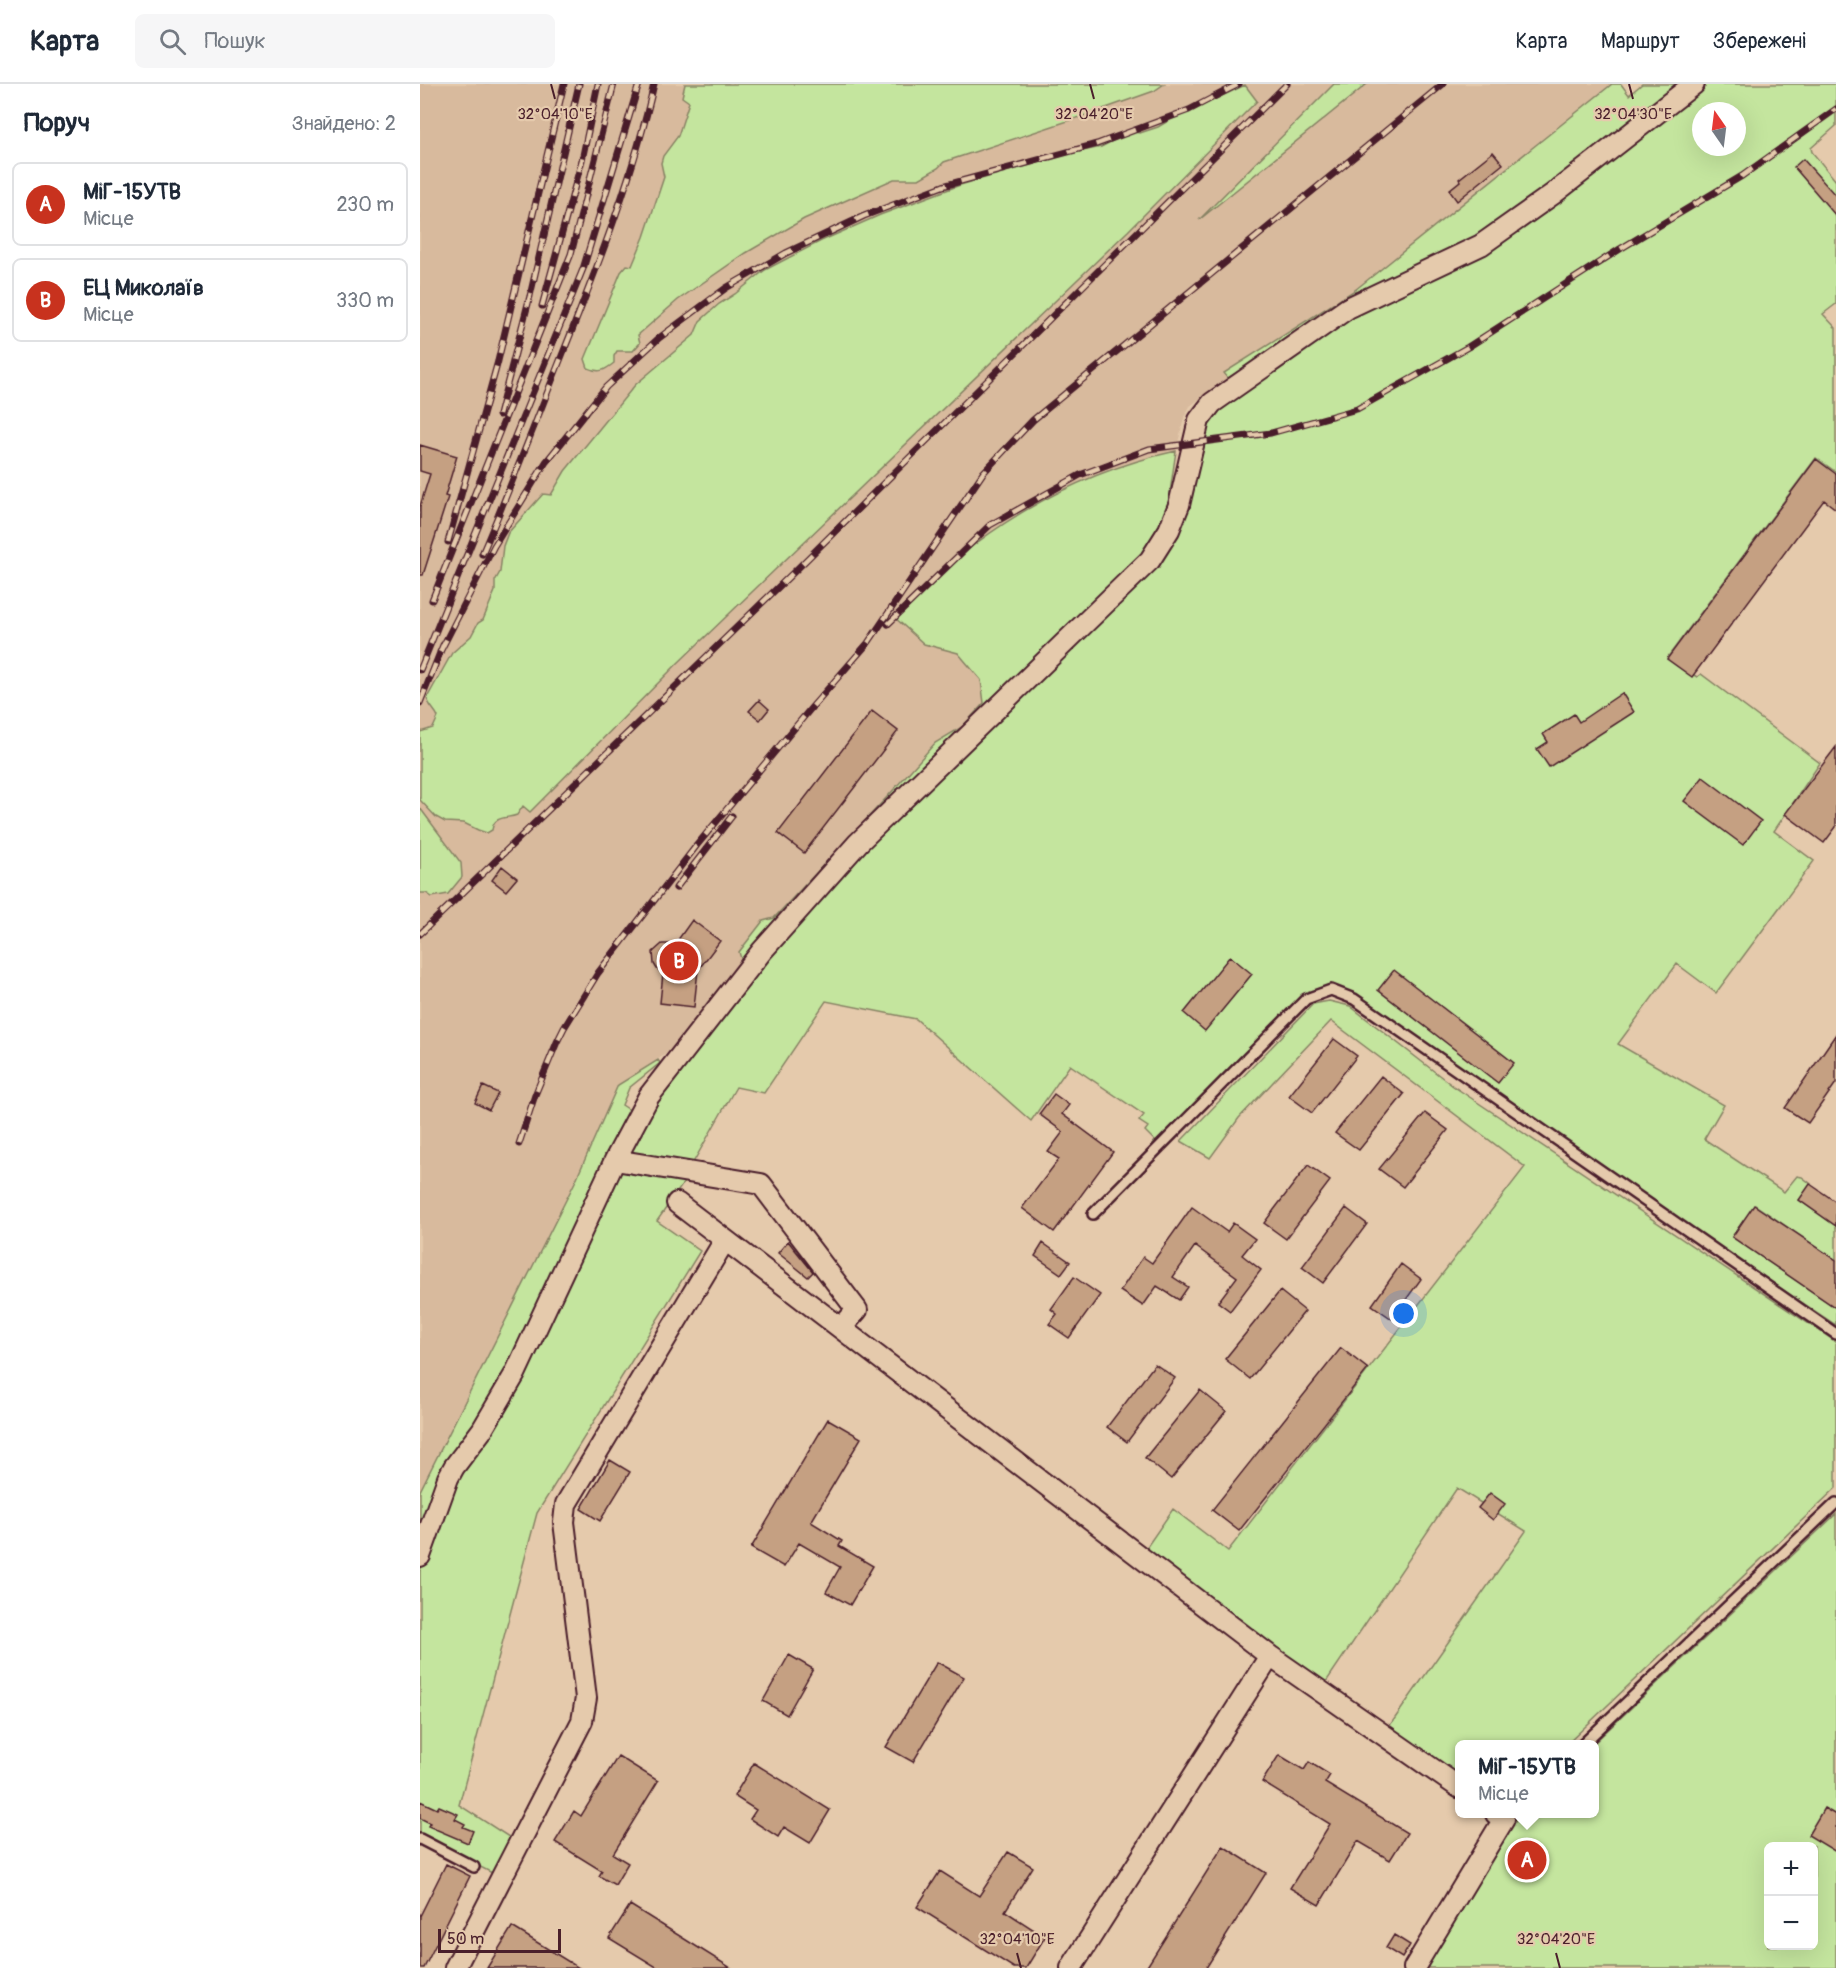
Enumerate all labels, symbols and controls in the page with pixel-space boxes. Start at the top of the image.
search box [135,14,555,68]
text: Карта [30,24,99,59]
icon: search [156,25,189,58]
text: Пошук [204,27,266,55]
text: Карта [1516,28,1568,55]
text: Маршрут [1601,28,1680,55]
text: Збережені [1713,28,1806,55]
north arrow [1692,102,1746,156]
text: 32°04'10"E [517,105,593,124]
text: 32°04'20"E [1055,105,1133,124]
text: 32°04'30"E [1594,105,1672,124]
text: Поруч [24,107,90,139]
text: Знайдено: 2 [292,111,396,136]
text: МіГ-15УТВ [83,178,181,206]
text: A [39,192,52,217]
text: 230 m [337,192,394,217]
text: Місце [83,206,134,231]
text: ЕЦ Миколаїв [83,274,204,302]
text: B [40,288,51,313]
text: 330 m [336,288,394,313]
text: Місце [83,302,134,327]
pin: B [660,938,698,984]
your location [1389,1299,1418,1328]
popup [1455,1740,1599,1818]
text: МіГ-15УТВ [1478,1753,1576,1781]
text: Місце [1478,1781,1529,1806]
pin: A [1508,1838,1546,1882]
map controls [1764,1842,1818,1950]
button: + [1764,1842,1818,1896]
button: − [1764,1896,1818,1950]
scale bar [438,1926,561,1954]
text: 50 m [447,1929,484,1949]
text: 32°04'10"E [979,1930,1055,1949]
text: 32°04'20"E [1517,1930,1595,1949]

